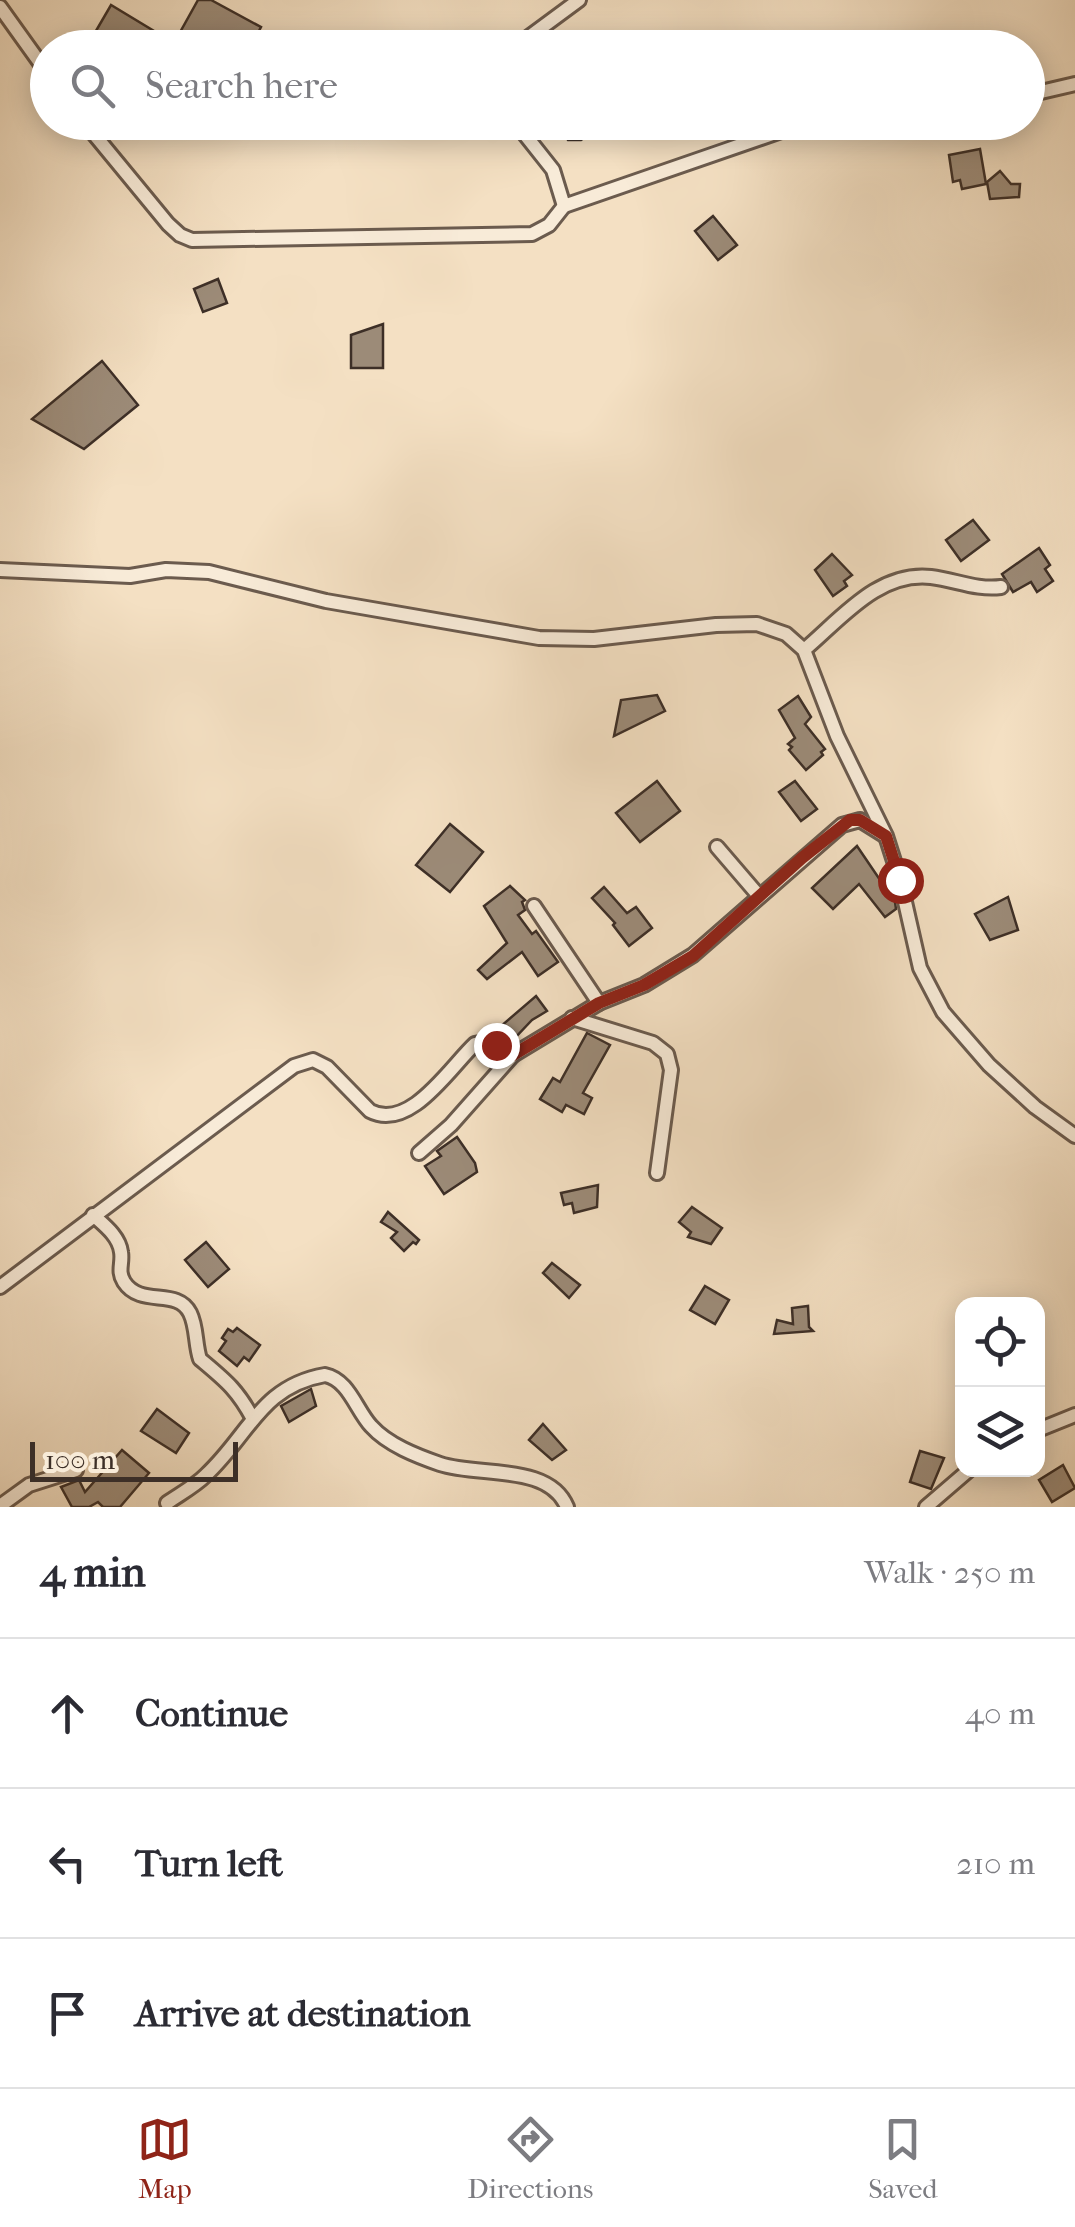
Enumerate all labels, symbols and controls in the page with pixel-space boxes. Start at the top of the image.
search box [30,30,1045,140]
icon: search [65,58,120,113]
text: Search here [145,63,338,108]
route start [878,858,924,904]
route end [474,1023,520,1069]
map controls [955,1297,1045,1477]
button: locate [955,1297,1045,1387]
button: layers [955,1387,1045,1477]
scale bar [30,1437,238,1482]
text: 100 m [45,1443,115,1476]
text: 4 min [40,1548,146,1597]
text: Walk · 250 m [864,1554,1035,1591]
icon: ahead [40,1686,95,1741]
text: Continue [135,1691,288,1736]
text: 40 m [965,1695,1035,1732]
icon: left [40,1836,95,1891]
text: Turn left [135,1841,283,1886]
text: 210 m [956,1845,1035,1882]
icon: arrive [40,1986,95,2041]
text: Arrive at destination [135,1991,471,2036]
tab: Map [137,2112,192,2205]
tab: Directions [467,2112,593,2205]
tab: Saved [868,2112,938,2205]

